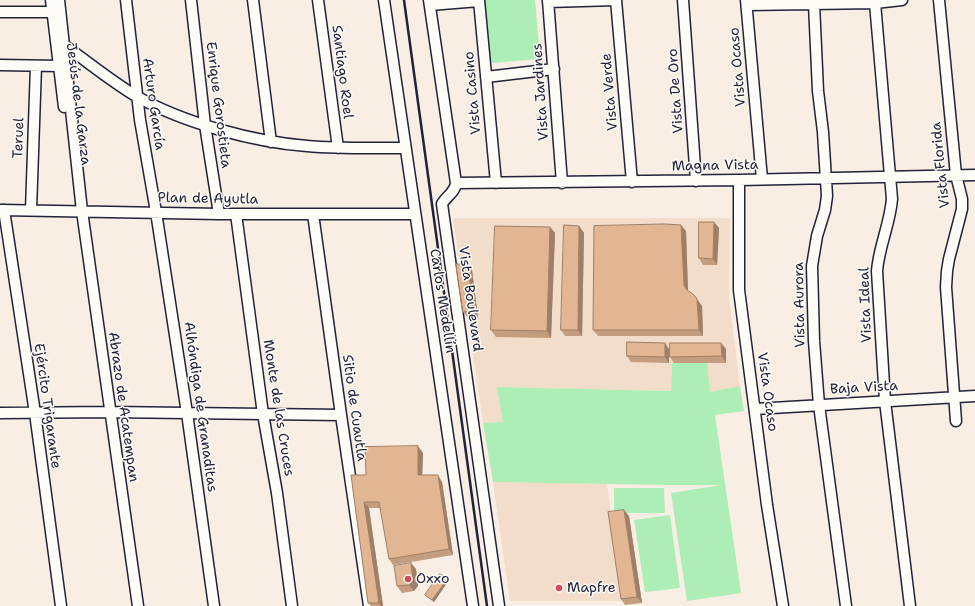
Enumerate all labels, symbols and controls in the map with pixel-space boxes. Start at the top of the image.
street label: Santiago Roel [328,24,356,120]
street label: Vista Ocaso [726,27,750,107]
street label: Enrique Gorostieta [202,41,234,169]
street label: Jesús de la Garza [62,42,94,166]
street label: Vista Jardines [529,43,553,141]
street label: Vista De Oro [665,48,687,134]
street label: Vista Casino [461,51,485,135]
street label: Vista Verde [598,53,622,131]
street label: Arturo García [138,57,168,151]
street label: Teruel [10,117,28,159]
street label: Vista Florida [928,121,954,209]
street label: Magna Vista [671,157,759,175]
street label: Plan de Ayutla [157,190,259,208]
street label: Vista Boulevard [454,245,486,353]
street label: Carlos Medellín [425,248,459,354]
street label: Vista Aurora [791,262,809,348]
street label: Vista Ideal [856,267,876,343]
street label: Alhóndiga de Granaditas [180,321,220,493]
street label: Abrazo de Acatempan [104,331,142,483]
street label: Monte de las Cruces [259,338,297,478]
street label: Ejército Trigarante [30,342,64,470]
street label: Vista Ocaso [753,351,781,433]
street label: Sitio de Cuautla [338,354,370,462]
street label: Baja Vista [830,378,898,398]
place label: Oxxo [416,571,449,587]
marker: Oxxo [403,574,413,584]
place label: Mapfre [567,580,616,596]
marker: Mapfre [554,583,564,593]

